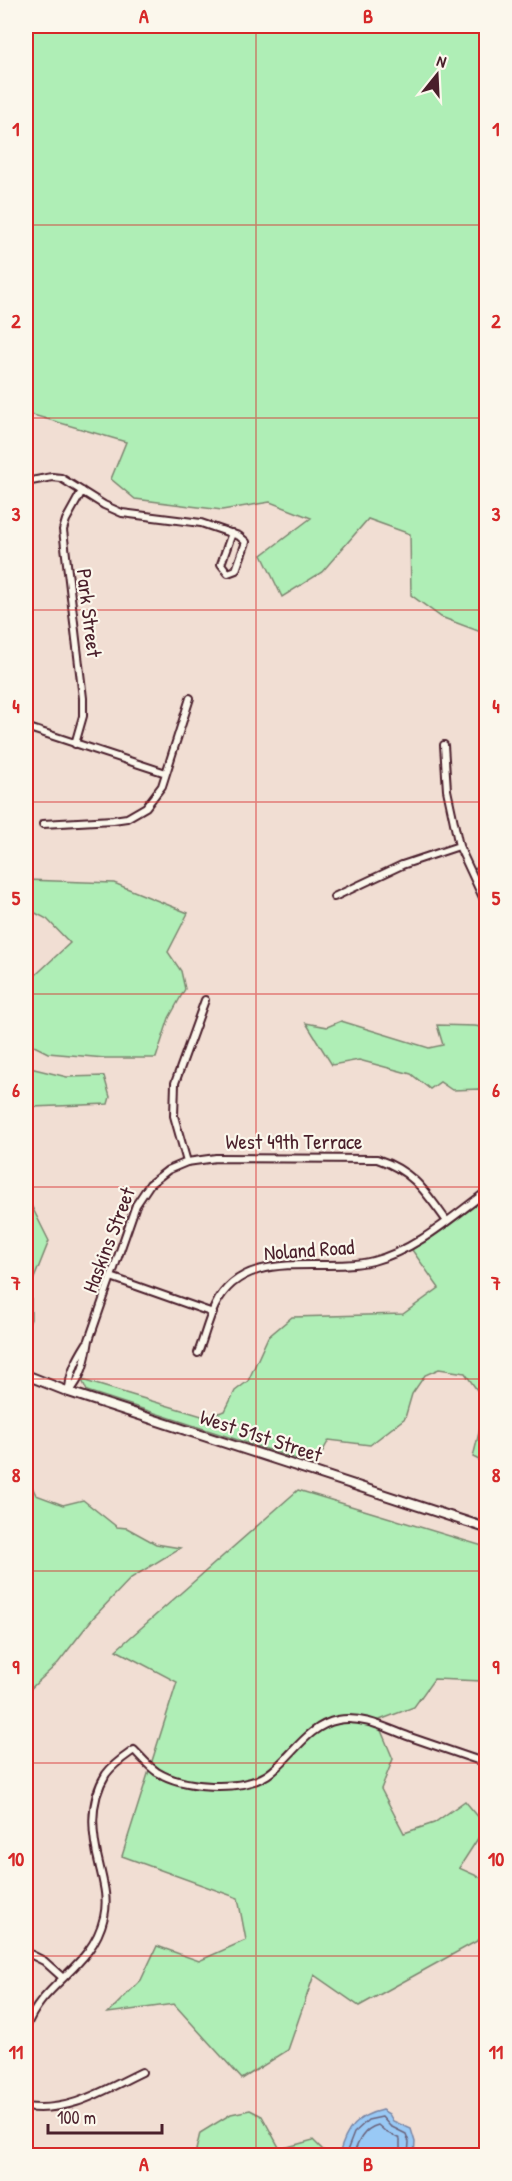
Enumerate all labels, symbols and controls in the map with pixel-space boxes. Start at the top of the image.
text: A [139,2,149,29]
text: B [363,2,373,29]
north arrow [407,45,467,105]
text: N [434,49,450,73]
text: 1 [12,115,20,142]
text: 1 [492,115,500,142]
text: 2 [11,307,21,334]
text: 2 [491,307,501,334]
text: 3 [12,500,21,527]
text: 3 [492,500,501,527]
street label: Park Street [70,567,109,660]
text: 4 [12,692,20,719]
text: 4 [492,692,500,719]
text: 5 [12,884,21,911]
text: 5 [492,884,501,911]
text: 6 [12,1076,20,1103]
text: 6 [492,1076,500,1103]
street label: West 49th Terrace [226,1127,362,1156]
street label: Haskins Street [75,1182,142,1297]
street label: Noland Road [263,1232,355,1267]
text: 7 [10,1269,21,1296]
text: 7 [490,1269,501,1296]
street label: West 51st Street [196,1402,327,1469]
text: 8 [12,1461,21,1488]
text: 8 [492,1461,501,1488]
text: 9 [12,1653,20,1680]
text: 9 [492,1653,500,1680]
text: 10 [8,1845,24,1872]
text: 10 [488,1845,504,1872]
text: 11 [9,2038,23,2065]
text: 11 [489,2038,503,2065]
scale bar [48,2097,162,2135]
text: 100 m [57,2105,96,2130]
text: A [139,2150,149,2177]
text: B [363,2150,373,2177]

